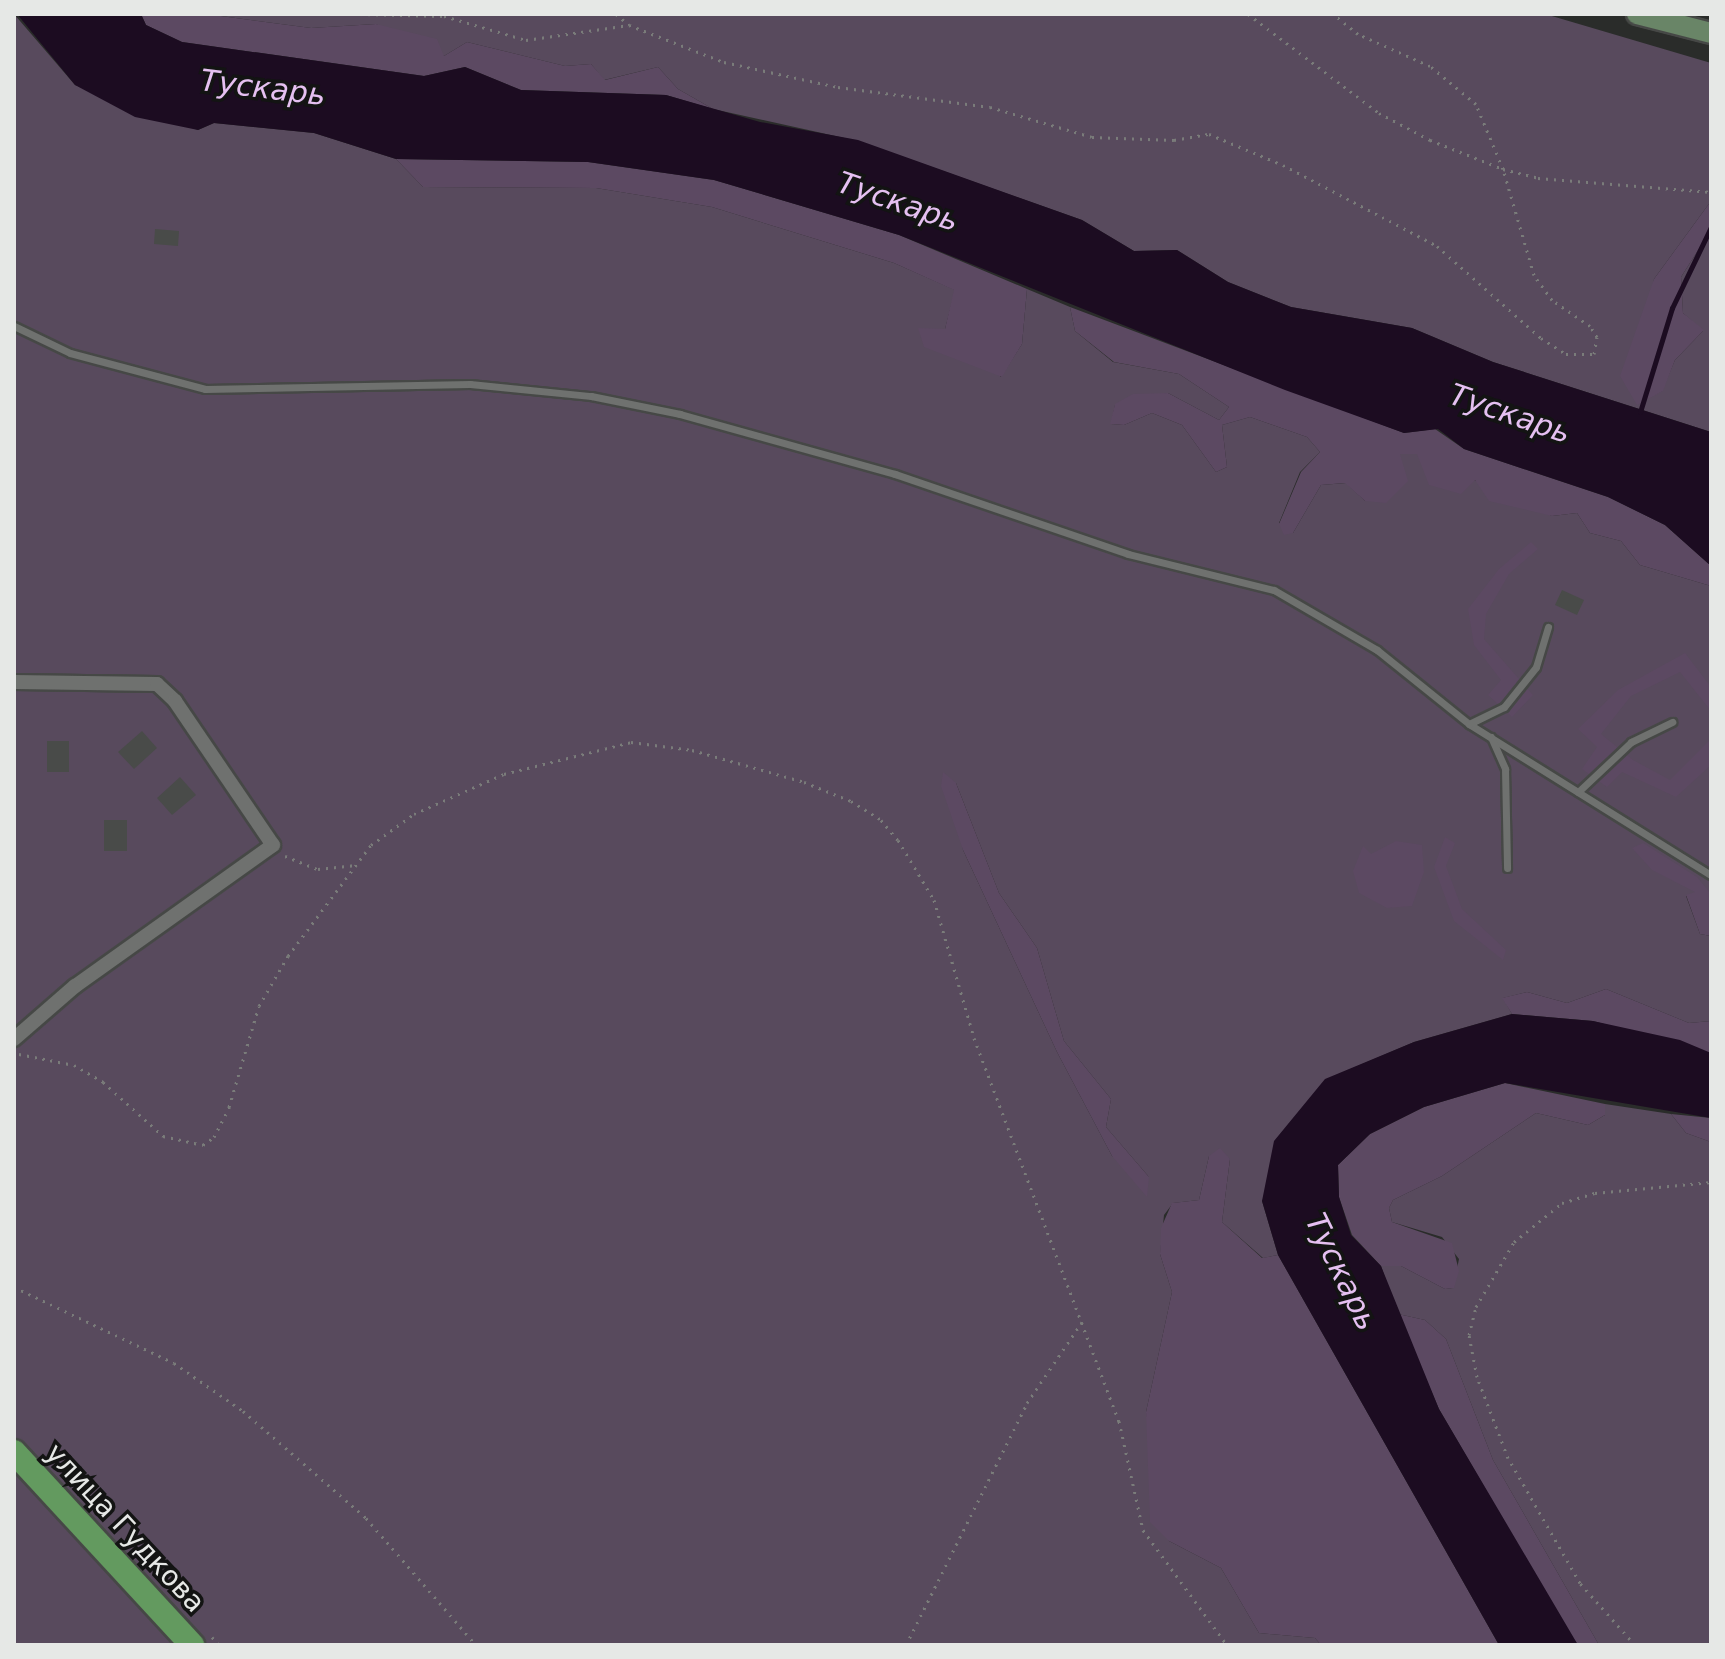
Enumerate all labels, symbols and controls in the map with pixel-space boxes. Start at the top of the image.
water label: Тускарь [198,62,328,114]
water label: Тускарь [833,165,963,239]
water label: Тускарь [1445,377,1575,451]
water label: Тускарь [1297,1208,1385,1336]
street label: улица Гудкова [38,1437,212,1619]

